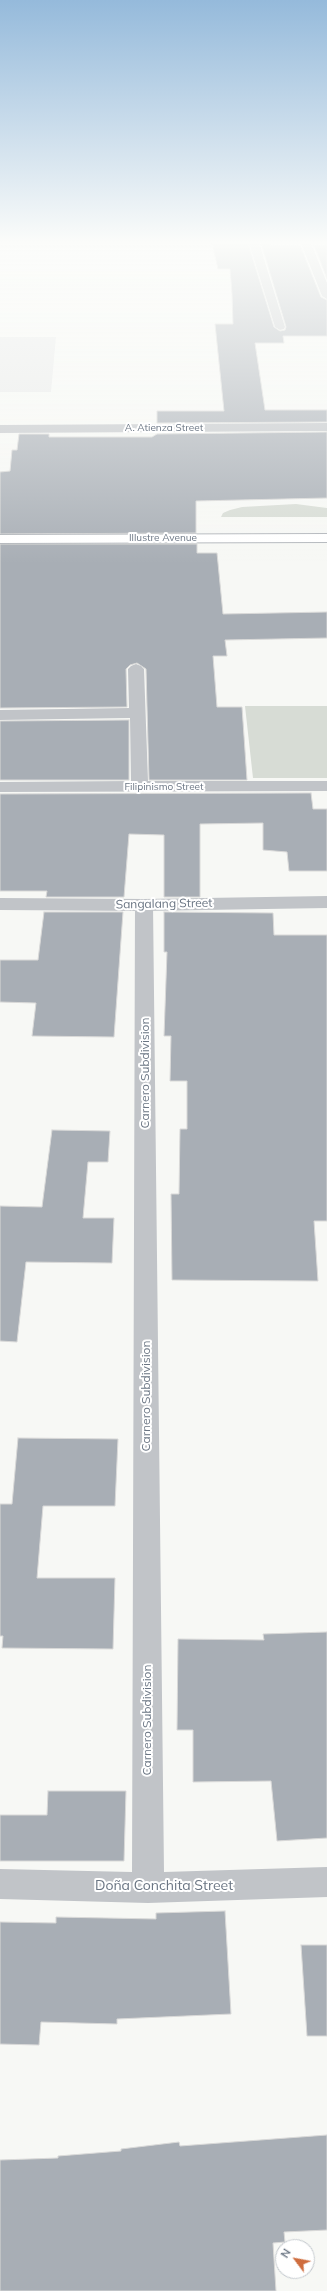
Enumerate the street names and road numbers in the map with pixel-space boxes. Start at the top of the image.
street label: A. Atienza Street [125,422,203,434]
street label: Illustre Avenue [129,532,197,544]
street label: Filipinismo Street [124,781,204,793]
street label: Sangalang Street [115,896,213,912]
street label: Carnero Subdivision [138,1018,152,1128]
street label: Carnero Subdivision [139,1341,153,1451]
street label: Carnero Subdivision [140,1665,154,1775]
street label: Doña Conchita Street [95,1878,233,1894]

